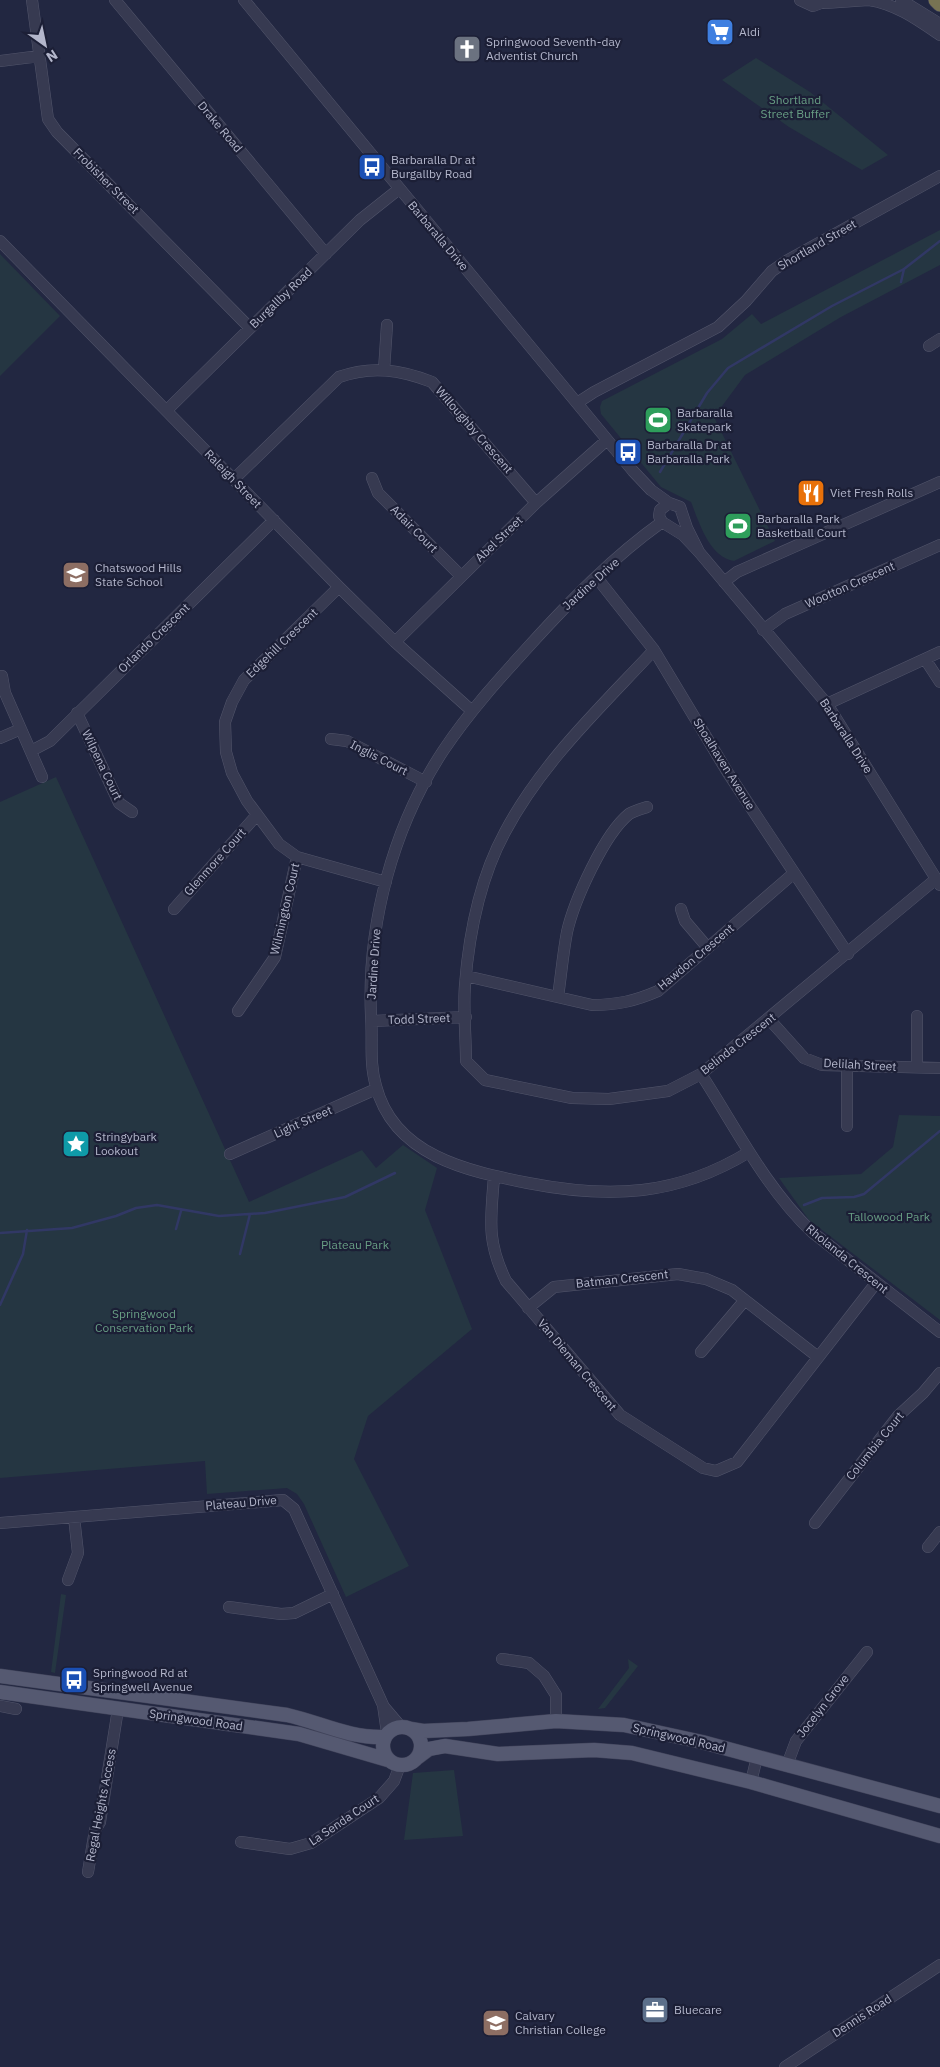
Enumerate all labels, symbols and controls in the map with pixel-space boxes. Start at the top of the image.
supermarket icon: Aldi [705,17,735,47]
north arrow [20,20,70,70]
place label: Aldi [739,24,760,39]
church icon: Springwood Seventh-day Adventist Church [452,34,482,64]
place label: Springwood Seventh-day Adventist Church [486,34,621,63]
text: N [43,46,61,66]
park label: Shortland Street Buffer [760,92,830,121]
street label: Drake Road [195,98,246,155]
street label: Frobisher Street [70,145,142,217]
bus stop icon: Barbaralla Dr at Burgallby Road [357,152,387,182]
place label: Barbaralla Dr at Burgallby Road [391,152,475,181]
street label: Barbaralla Drive [405,198,472,274]
street label: Shortland Street [775,216,859,273]
street label: Burgallby Road [246,264,315,331]
street label: Willoughby Crescent [433,383,516,476]
sports icon: Barbaralla Skatepark [643,405,673,435]
place label: Barbaralla Skatepark [677,405,733,434]
bus stop icon: Barbaralla Dr at Barbaralla Park [613,437,643,467]
place label: Barbaralla Dr at Barbaralla Park [647,437,731,466]
street label: Raleigh Street [202,446,265,511]
restaurant icon: Viet Fresh Rolls [796,478,826,508]
place label: Viet Fresh Rolls [830,485,914,500]
street label: Adair Court [388,502,441,555]
sports icon: Barbaralla Park Basketball Court [723,511,753,541]
place label: Barbaralla Park Basketball Court [757,511,846,540]
street label: Abel Street [472,512,526,565]
street label: Jardine Drive [559,554,622,613]
street label: Wootton Crescent [803,558,897,611]
school or university icon: Chatswood Hills State School [61,560,91,590]
place label: Chatswood Hills State School [95,560,182,589]
street label: Orlando Crescent [115,600,193,676]
street label: Edgehill Crescent [243,605,321,681]
street label: Barbaralla Drive [817,695,876,776]
street label: Shoalhaven Avenue [690,715,759,813]
street label: Wilpena Court [79,727,126,802]
street label: Inglis Court [348,737,410,778]
street label: Glenmore Court [180,825,249,898]
street label: Wilmington Court [267,862,302,956]
street label: Hawdon Crescent [654,920,737,993]
street label: Jardine Drive [364,928,383,1000]
street label: Todd Street [387,1010,450,1027]
street label: Belinda Crescent [697,1010,778,1078]
street label: Delilah Street [823,1055,897,1074]
street label: Light Street [271,1102,334,1141]
place icon: Stringybark Lookout [61,1129,91,1159]
place label: Stringybark Lookout [95,1129,158,1158]
park label: Tallowood Park [848,1209,931,1224]
street label: Rholanda Crescent [803,1221,892,1296]
park label: Plateau Park [321,1237,390,1252]
street label: Batman Crescent [575,1266,669,1291]
park label: Springwood Conservation Park [95,1306,194,1335]
street label: Van Dieman Crescent [535,1316,620,1414]
street label: Columbia Court [842,1408,907,1483]
street label: Plateau Drive [205,1492,278,1513]
bus stop icon: Springwood Rd at Springwell Avenue [59,1665,89,1695]
place label: Springwood Rd at Springwell Avenue [93,1665,193,1694]
street label: Jocelyn Grove [793,1671,852,1740]
street label: Springwood Road [148,1706,244,1734]
street label: Springwood Road [631,1720,727,1755]
street label: Regal Heights Access [82,1747,119,1863]
street label: La Senda Court [306,1791,382,1849]
street label: Dennis Road [829,1991,894,2040]
office icon: Bluecare [640,1995,670,2025]
place label: Bluecare [674,2002,722,2017]
school or university icon: Calvary Christian College [481,2008,511,2038]
place label: Calvary Christian College [515,2008,606,2037]

